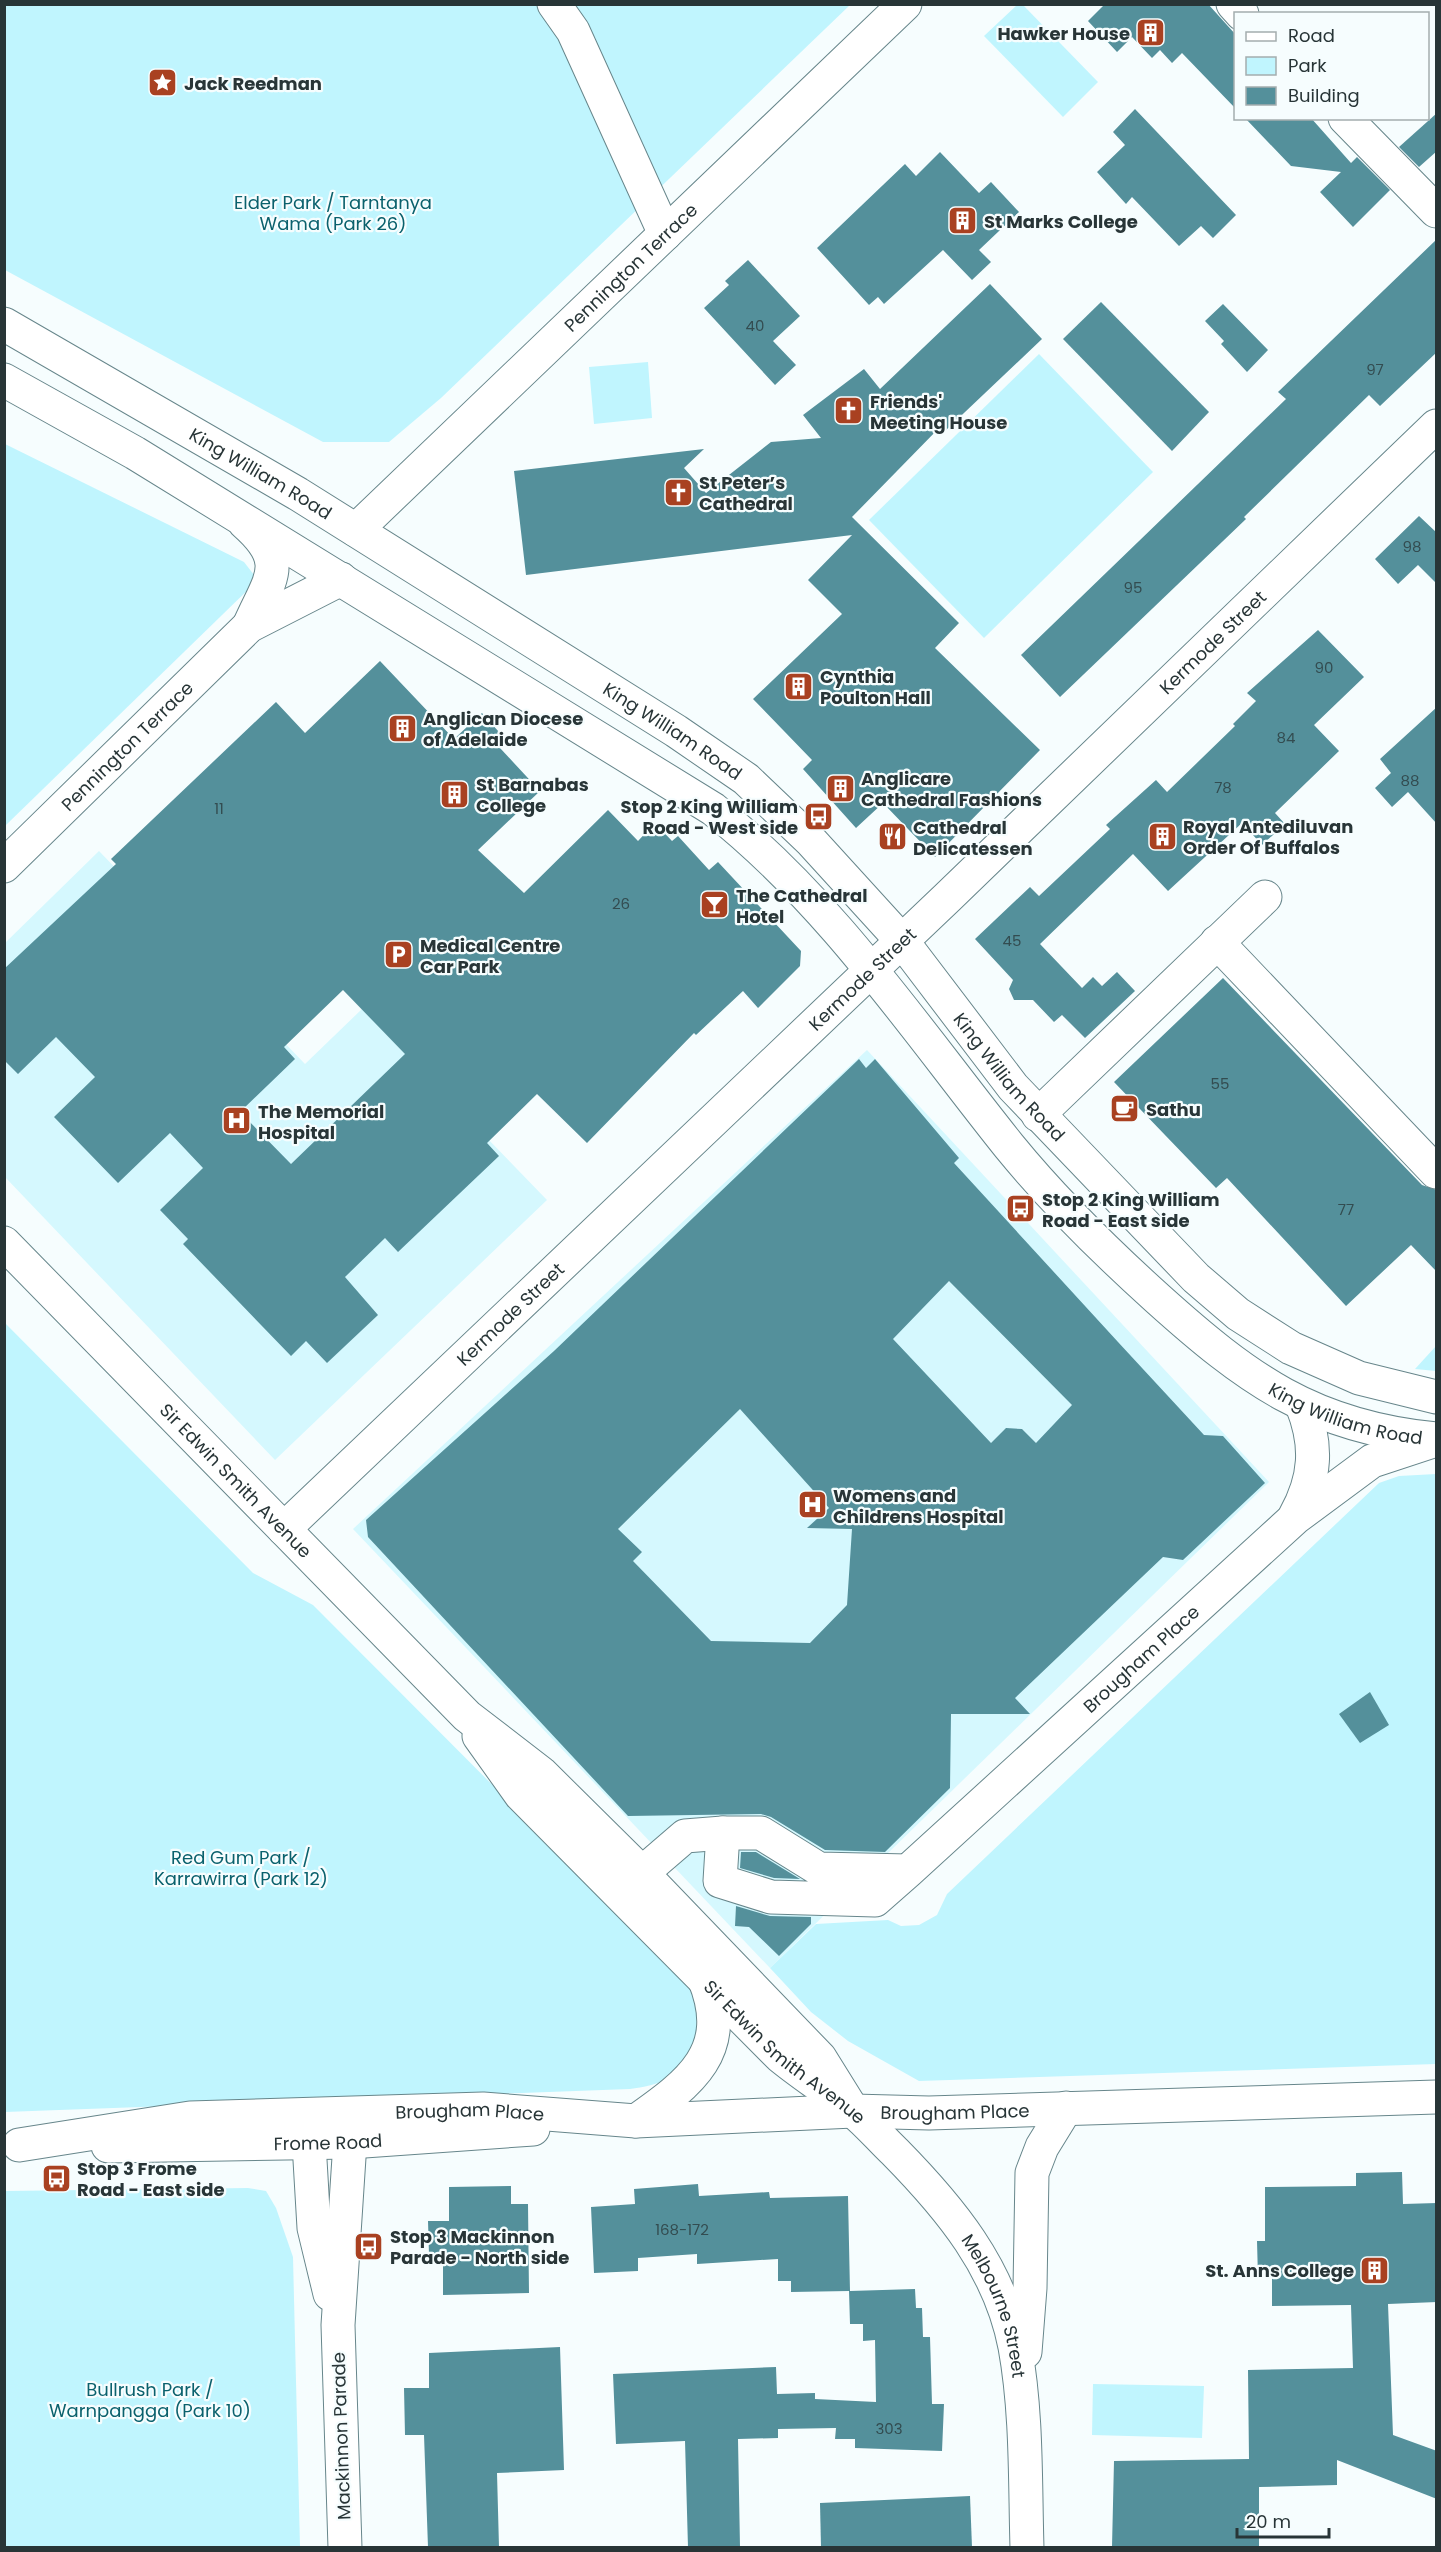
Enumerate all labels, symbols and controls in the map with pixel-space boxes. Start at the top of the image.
legend [1234,12,1429,120]
building icon: Hawker House [1135,17,1167,49]
place label: Hawker House [997,21,1130,46]
text: Road [1288,23,1335,48]
text: Park [1288,53,1327,78]
place icon: Jack Reedman [147,67,179,99]
place label: Jack Reedman [184,71,322,96]
text: Building [1288,83,1360,108]
park label: Elder Park / Tarntanya Wama (Park 26) [234,190,432,236]
street label: Pennington Terrace [558,197,703,337]
building icon: St Marks College [947,205,979,237]
place label: St Marks College [984,209,1138,234]
house number: 40 [746,315,764,336]
house number: 97 [1366,359,1384,380]
place label: Friends' Meeting House [870,389,1007,435]
church icon: Friends' Meeting House [833,395,865,427]
street label: King William Road [185,421,337,525]
place label: St Peter’s Cathedral [699,470,793,516]
church icon: St Peter’s Cathedral [662,476,694,508]
house number: 98 [1403,536,1421,557]
house number: 95 [1124,577,1142,598]
street label: Kermode Street [1153,584,1271,699]
house number: 90 [1315,657,1333,678]
place label: Cynthia Poulton Hall [820,664,931,710]
building icon: Cynthia Poulton Hall [783,670,815,702]
street label: Pennington Terrace [55,675,198,816]
street label: King William Road [599,676,747,785]
place label: Anglican Diocese of Adelaide [423,706,583,752]
building icon: Anglican Diocese of Adelaide [386,712,418,744]
house number: 84 [1277,727,1295,748]
place label: Anglicare Cathedral Fashions [861,766,1042,812]
house number: 88 [1401,770,1419,791]
place label: St Barnabas College [476,772,589,818]
building icon: Anglicare Cathedral Fashions [824,772,856,804]
house number: 78 [1214,777,1232,798]
building icon: St Barnabas College [439,778,471,810]
place label: Stop 2 King William Road - West side [621,794,798,840]
house number: 11 [214,798,224,819]
bus stop icon: Stop 2 King William Road - West side [803,800,835,832]
place label: Royal Antediluvan Order Of Buffalos [1183,814,1353,860]
place label: Cathedral Delicatessen [913,815,1033,861]
building icon: Royal Antediluvan Order Of Buffalos [1146,820,1178,852]
restaurant icon: Cathedral Delicatessen [876,821,908,853]
place label: The Cathedral Hotel [736,883,868,929]
bar icon: The Cathedral Hotel [699,889,731,921]
house number: 26 [612,893,630,914]
street label: Kermode Street [803,922,921,1036]
house number: 45 [1003,930,1021,951]
place label: Medical Centre Car Park [420,933,560,979]
parking icon: Medical Centre Car Park [383,939,415,971]
street label: King William Road [948,1007,1071,1147]
house number: 55 [1211,1073,1229,1094]
cafe icon: Sathu [1109,1093,1141,1125]
place label: Sathu [1146,1097,1201,1122]
place label: The Memorial Hospital [258,1099,384,1145]
hospital icon: The Memorial Hospital [221,1105,253,1137]
place label: Stop 2 King William Road - East side [1042,1187,1219,1233]
bus stop icon: Stop 2 King William Road - East side [1005,1193,1037,1225]
house number: 77 [1338,1199,1354,1220]
street label: Kermode Street [451,1257,569,1371]
street label: King William Road [1264,1376,1424,1450]
street label: Sir Edwin Smith Avenue [155,1397,318,1563]
place label: Womens and Childrens Hospital [833,1483,1004,1529]
hospital icon: Womens and Childrens Hospital [796,1489,828,1521]
street label: Brougham Place [1077,1599,1204,1718]
park label: Red Gum Park / Karrawirra (Park 12) [154,1845,328,1891]
street label: Sir Edwin Smith Avenue [699,1974,871,2129]
street label: Brougham Place [395,2096,545,2126]
street label: Brougham Place [880,2097,1030,2126]
street label: Frome Road [273,2127,383,2156]
place label: Stop 3 Frome Road - East side [77,2156,225,2202]
bus stop icon: Stop 3 Frome Road - East side [40,2162,72,2194]
house number: 168-172 [655,2219,709,2240]
place label: Stop 3 Mackinnon Parade - North side [390,2224,569,2270]
street label: Melbourne Street [956,2229,1032,2379]
bus stop icon: Stop 3 Mackinnon Parade - North side [353,2230,385,2262]
building icon: St. Anns College [1359,2254,1391,2286]
place label: St. Anns College [1205,2258,1354,2283]
street label: Mackinnon Parade [326,2352,356,2520]
park label: Bullrush Park / Warnpangga (Park 10) [49,2377,251,2423]
house number: 303 [875,2418,903,2439]
scale bar [1237,2501,1328,2539]
text: 20 m [1246,2509,1291,2534]

